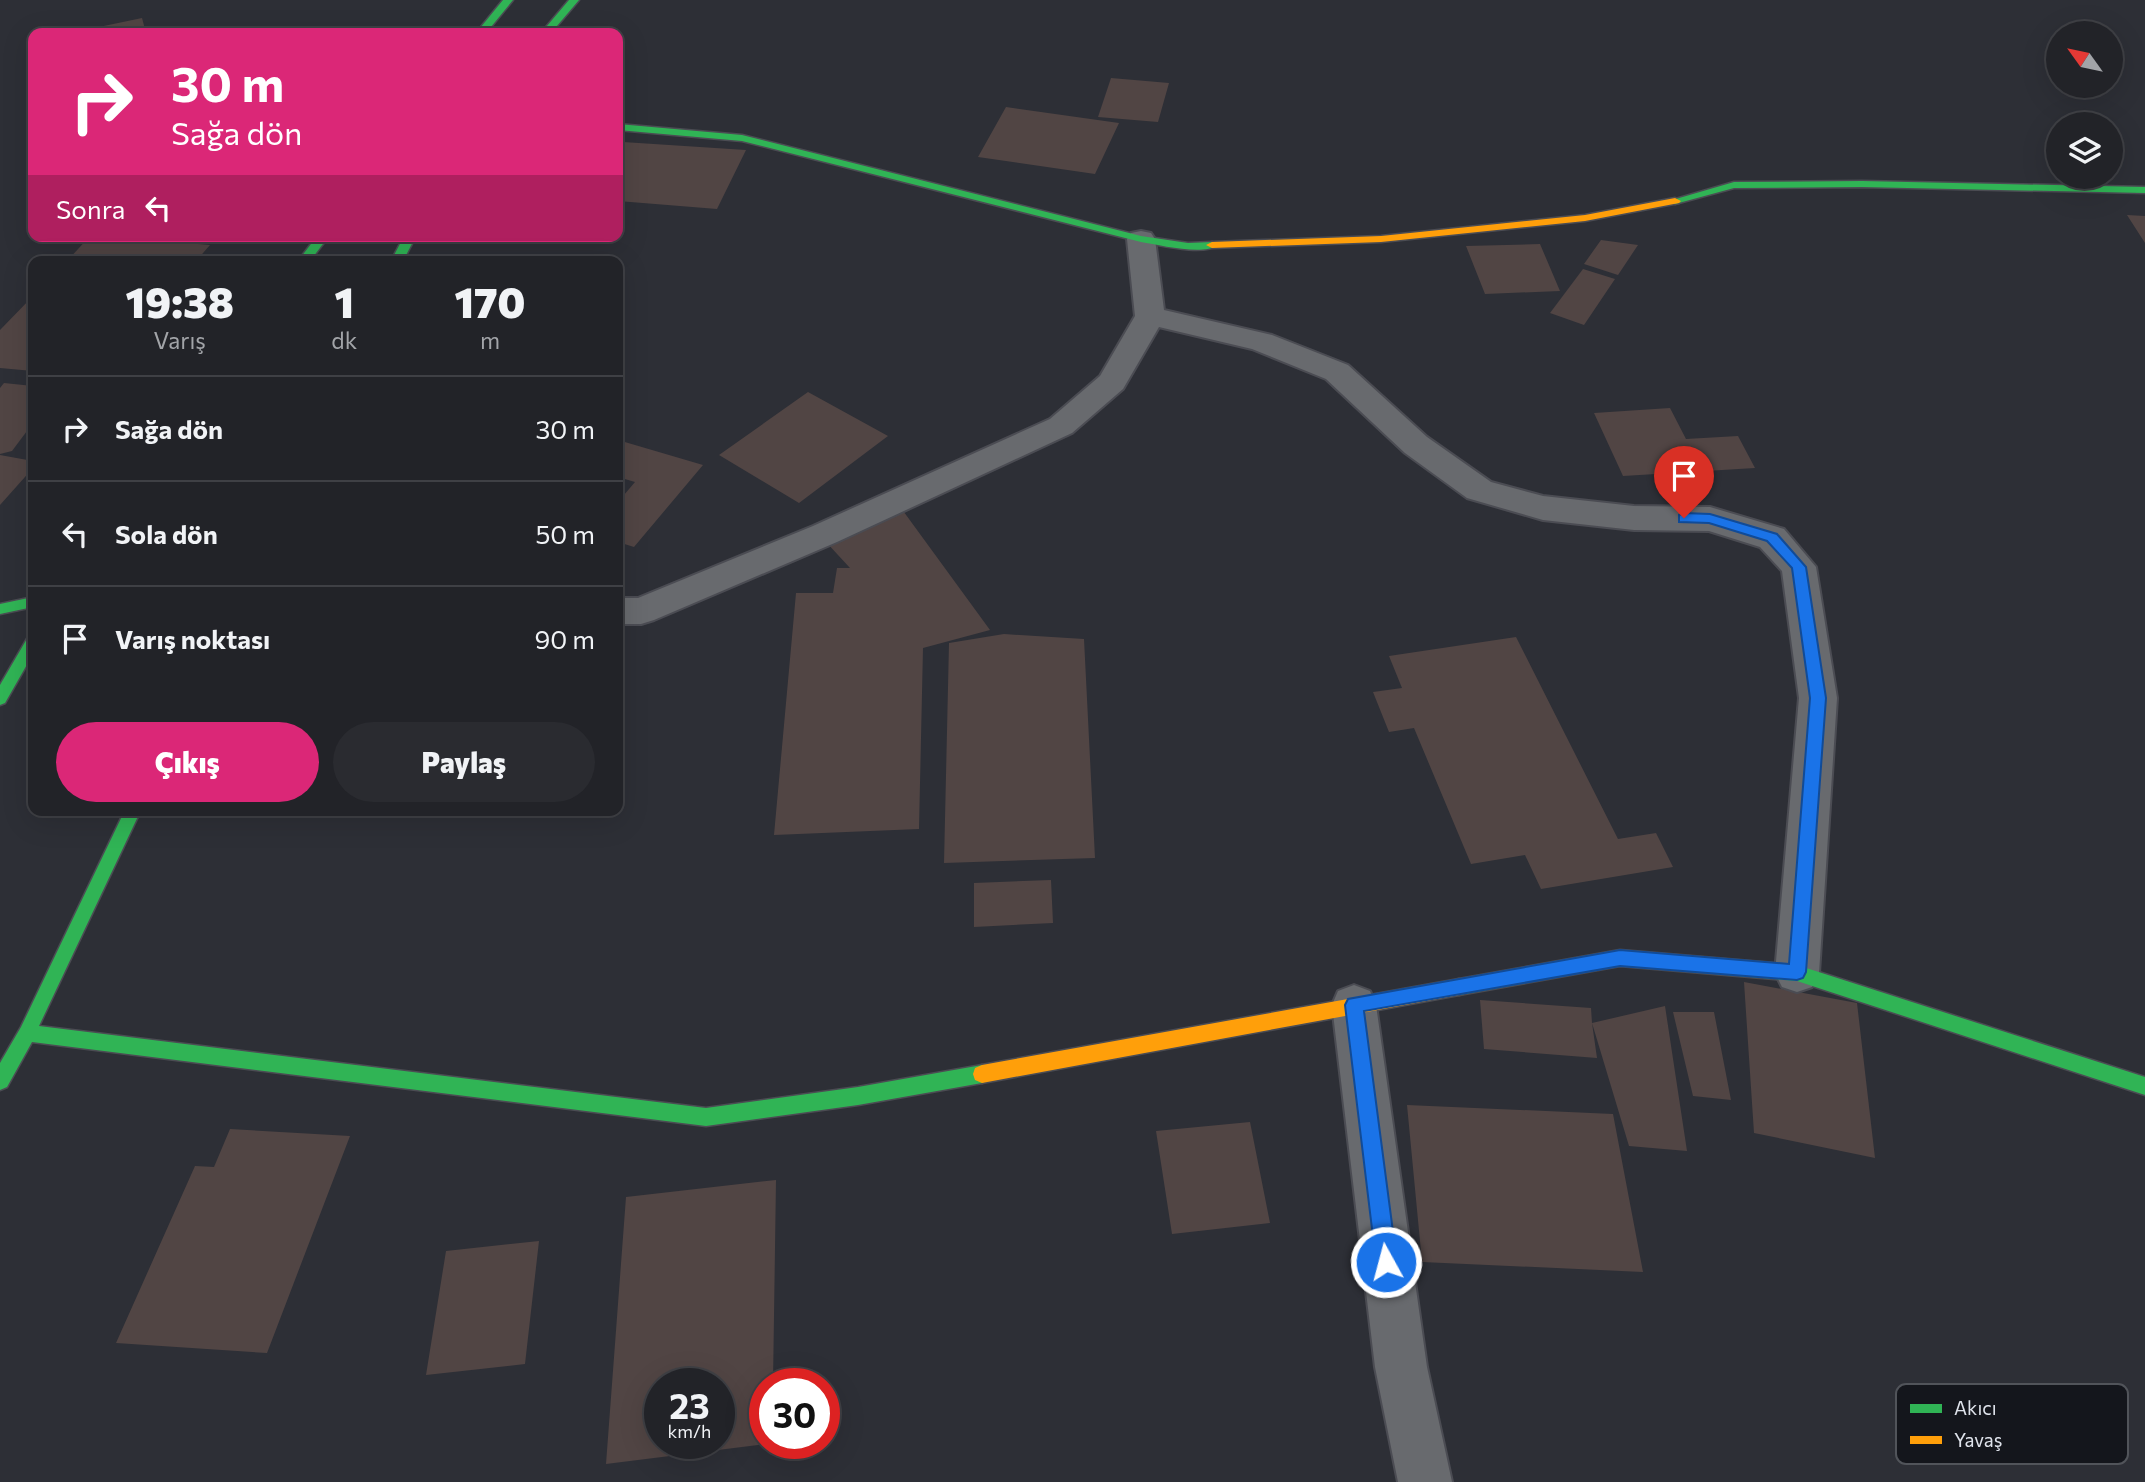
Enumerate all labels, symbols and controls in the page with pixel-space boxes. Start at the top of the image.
north arrow [2046,21,2123,98]
map controls [2046,21,2123,189]
text: 30 m [171,52,284,112]
icon: right [56,56,147,147]
text: Sağa dön [171,112,302,152]
button: layers [2046,112,2123,189]
icon: left [139,189,177,227]
text: Sonra [56,193,125,224]
text: 19:38 [125,275,234,327]
text: 1 [334,275,354,327]
text: 170 [455,275,526,327]
text: Varış [154,326,206,354]
text: dk [331,326,357,354]
text: m [480,326,500,354]
icon: right [56,410,94,448]
text: Sağa dön [115,413,223,444]
text: 30 m [536,413,595,444]
pin [1654,446,1714,518]
icon: arrive [1665,457,1703,495]
icon: left [56,515,94,553]
text: Sola dön [115,518,218,549]
text: 50 m [535,518,595,549]
icon: arrive [56,620,94,658]
text: Varış noktası [115,623,270,654]
text: 90 m [535,623,595,654]
button: Çıkış [56,722,319,802]
button: Paylaş [333,722,595,802]
position arrow [1349,1225,1423,1299]
speed limit sign: 30 [749,1368,840,1459]
text: 23 [669,1383,710,1426]
legend [1896,1384,2128,1464]
text: Akıcı [1954,1396,1997,1419]
text: km/h [668,1420,711,1442]
text: Yavaş [1954,1428,2002,1451]

